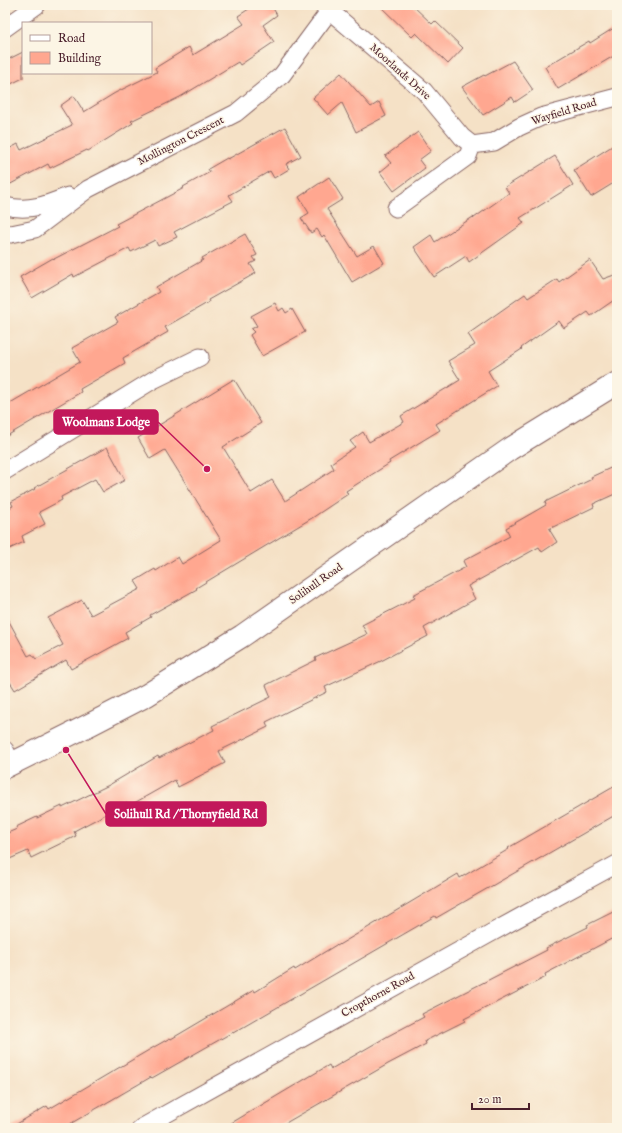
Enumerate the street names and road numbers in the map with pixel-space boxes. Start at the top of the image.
street label: Moorlands Drive [367,41,433,103]
street label: Wayfield Road [530,95,598,129]
street label: Mollington Crescent [135,113,227,169]
street label: Solihull Road [286,560,346,608]
street label: Cropthorne Road [339,969,417,1021]

